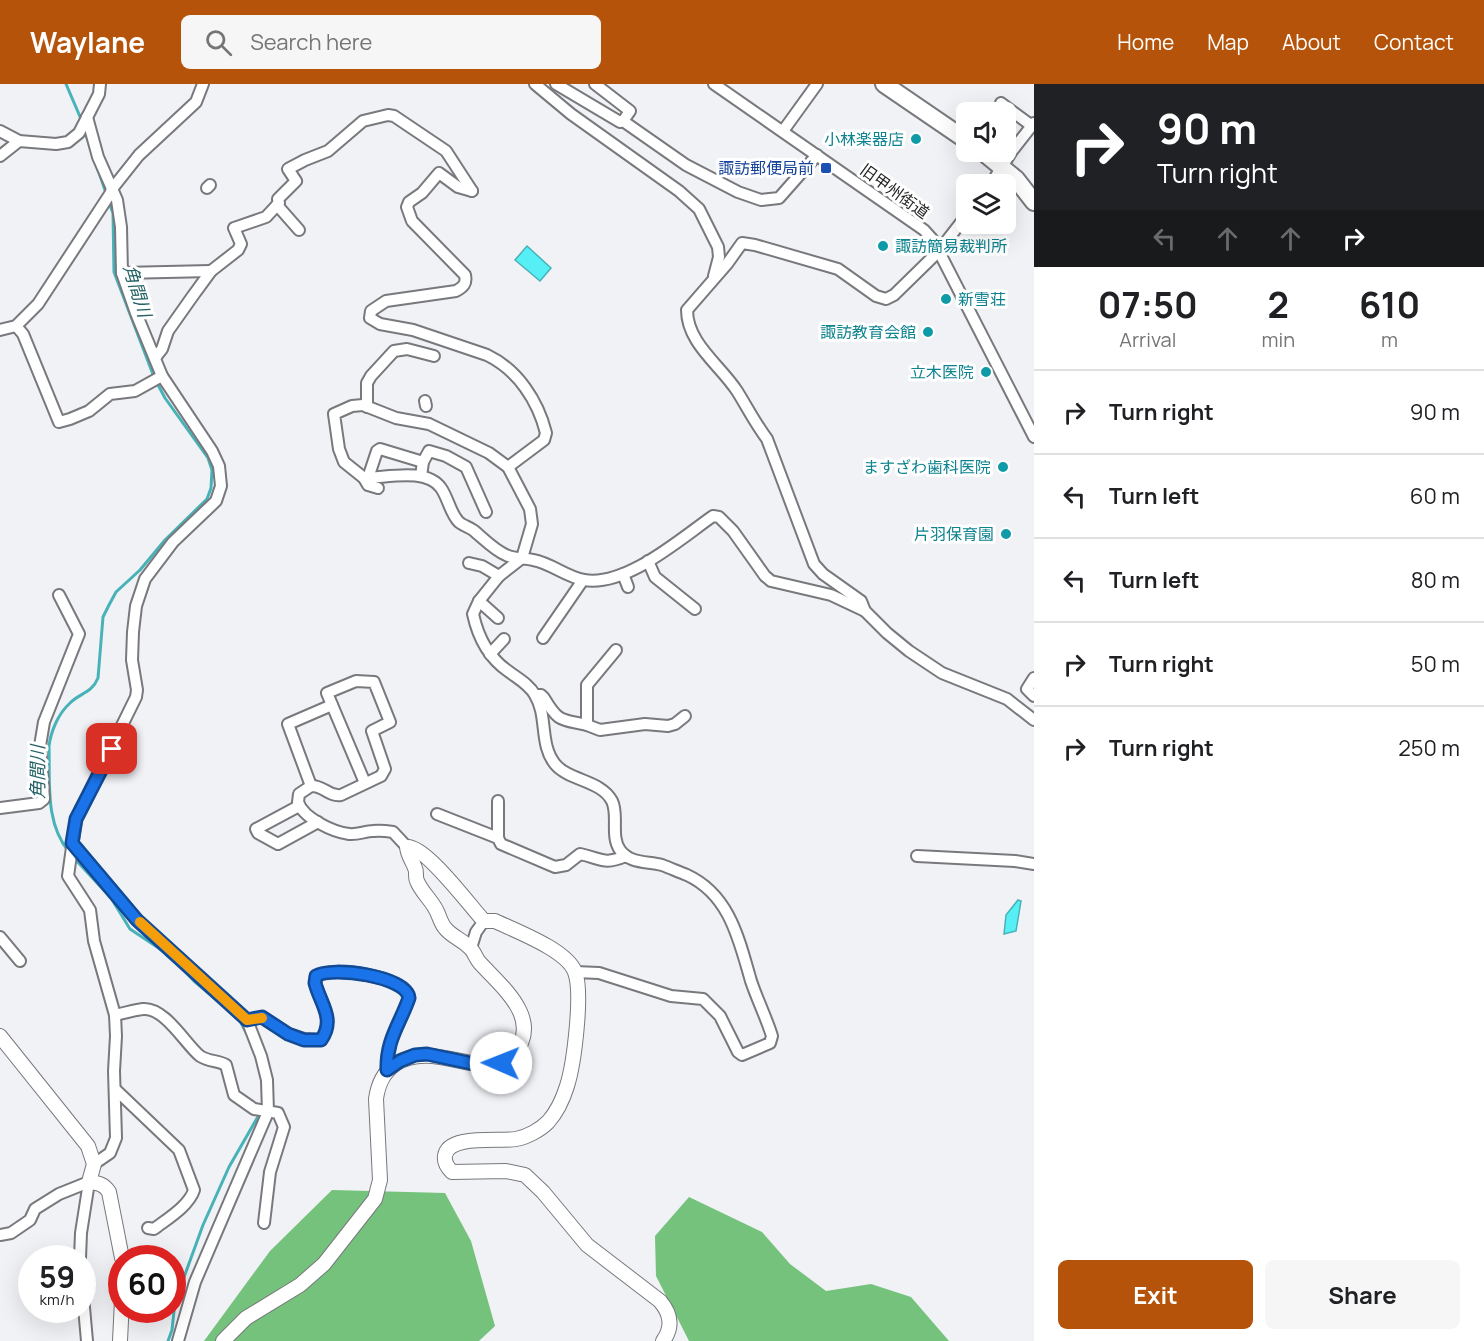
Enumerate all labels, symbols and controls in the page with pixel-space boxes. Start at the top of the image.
search box [181,15,601,69]
text: Waylane [30,23,145,61]
icon: search [202,26,235,59]
text: Search here [250,27,372,57]
text: Home [1117,28,1174,56]
text: Map [1207,28,1249,56]
text: About [1282,28,1341,56]
text: Contact [1374,28,1454,56]
text: 90 m [1157,99,1257,157]
map controls [956,102,1016,234]
button: sound [956,102,1016,162]
icon: right [1058,108,1136,186]
place label: 小林楽器店 [824,128,904,150]
marker: 小林楽器店 [909,132,923,146]
text: Turn right [1157,154,1278,191]
place label: 諏訪郵便局前 [718,157,814,179]
street label: 旧甲州街道 [856,159,934,223]
marker: 諏訪郵便局前 [819,161,833,175]
button: layers [956,174,1016,234]
icon: left [1148,222,1181,255]
icon: ahead [1211,222,1244,255]
icon: ahead [1274,222,1307,255]
icon: right [1337,222,1370,255]
place label: 諏訪簡易裁判所 [895,235,1007,257]
marker: 諏訪簡易裁判所 [876,239,890,253]
water label: 角間川 [119,261,158,322]
text: 07:50 [1098,280,1198,329]
text: 2 [1268,280,1289,329]
text: 610 [1359,280,1420,329]
place label: 新雪荘 [958,288,1006,310]
marker: 新雪荘 [939,292,953,306]
place label: 諏訪教育会館 [820,321,916,343]
marker: 諏訪教育会館 [921,325,935,339]
text: Arrival [1119,326,1176,353]
text: min [1262,326,1295,353]
text: m [1381,326,1398,353]
place label: 立木医院 [910,361,974,383]
marker: 立木医院 [979,365,993,379]
icon: right [1058,396,1091,429]
text: Turn right [1109,397,1214,427]
text: 90 m [1410,397,1460,427]
place label: ますざわ歯科医院 [863,456,991,478]
marker: ますざわ歯科医院 [996,460,1010,474]
icon: left [1058,480,1091,513]
text: Turn left [1109,481,1199,511]
text: 60 m [1410,481,1460,511]
place label: 片羽保育園 [914,523,994,545]
marker: 片羽保育園 [999,527,1013,541]
icon: left [1058,564,1091,597]
text: Turn left [1109,565,1199,595]
text: 80 m [1411,565,1460,595]
icon: right [1058,648,1091,681]
text: Turn right [1109,649,1214,679]
text: 50 m [1411,649,1460,679]
pin [86,723,137,774]
icon: arrive [95,732,128,765]
icon: right [1058,732,1091,765]
text: Turn right [1109,733,1214,763]
text: 250 m [1398,733,1460,763]
water label: 角間川 [25,743,49,799]
position arrow [469,1031,533,1095]
speed limit sign: 60 [108,1245,186,1323]
text: 59 [39,1256,75,1297]
button: Exit [1058,1260,1253,1329]
button: Share [1265,1260,1460,1329]
text: km/h [40,1289,74,1310]

